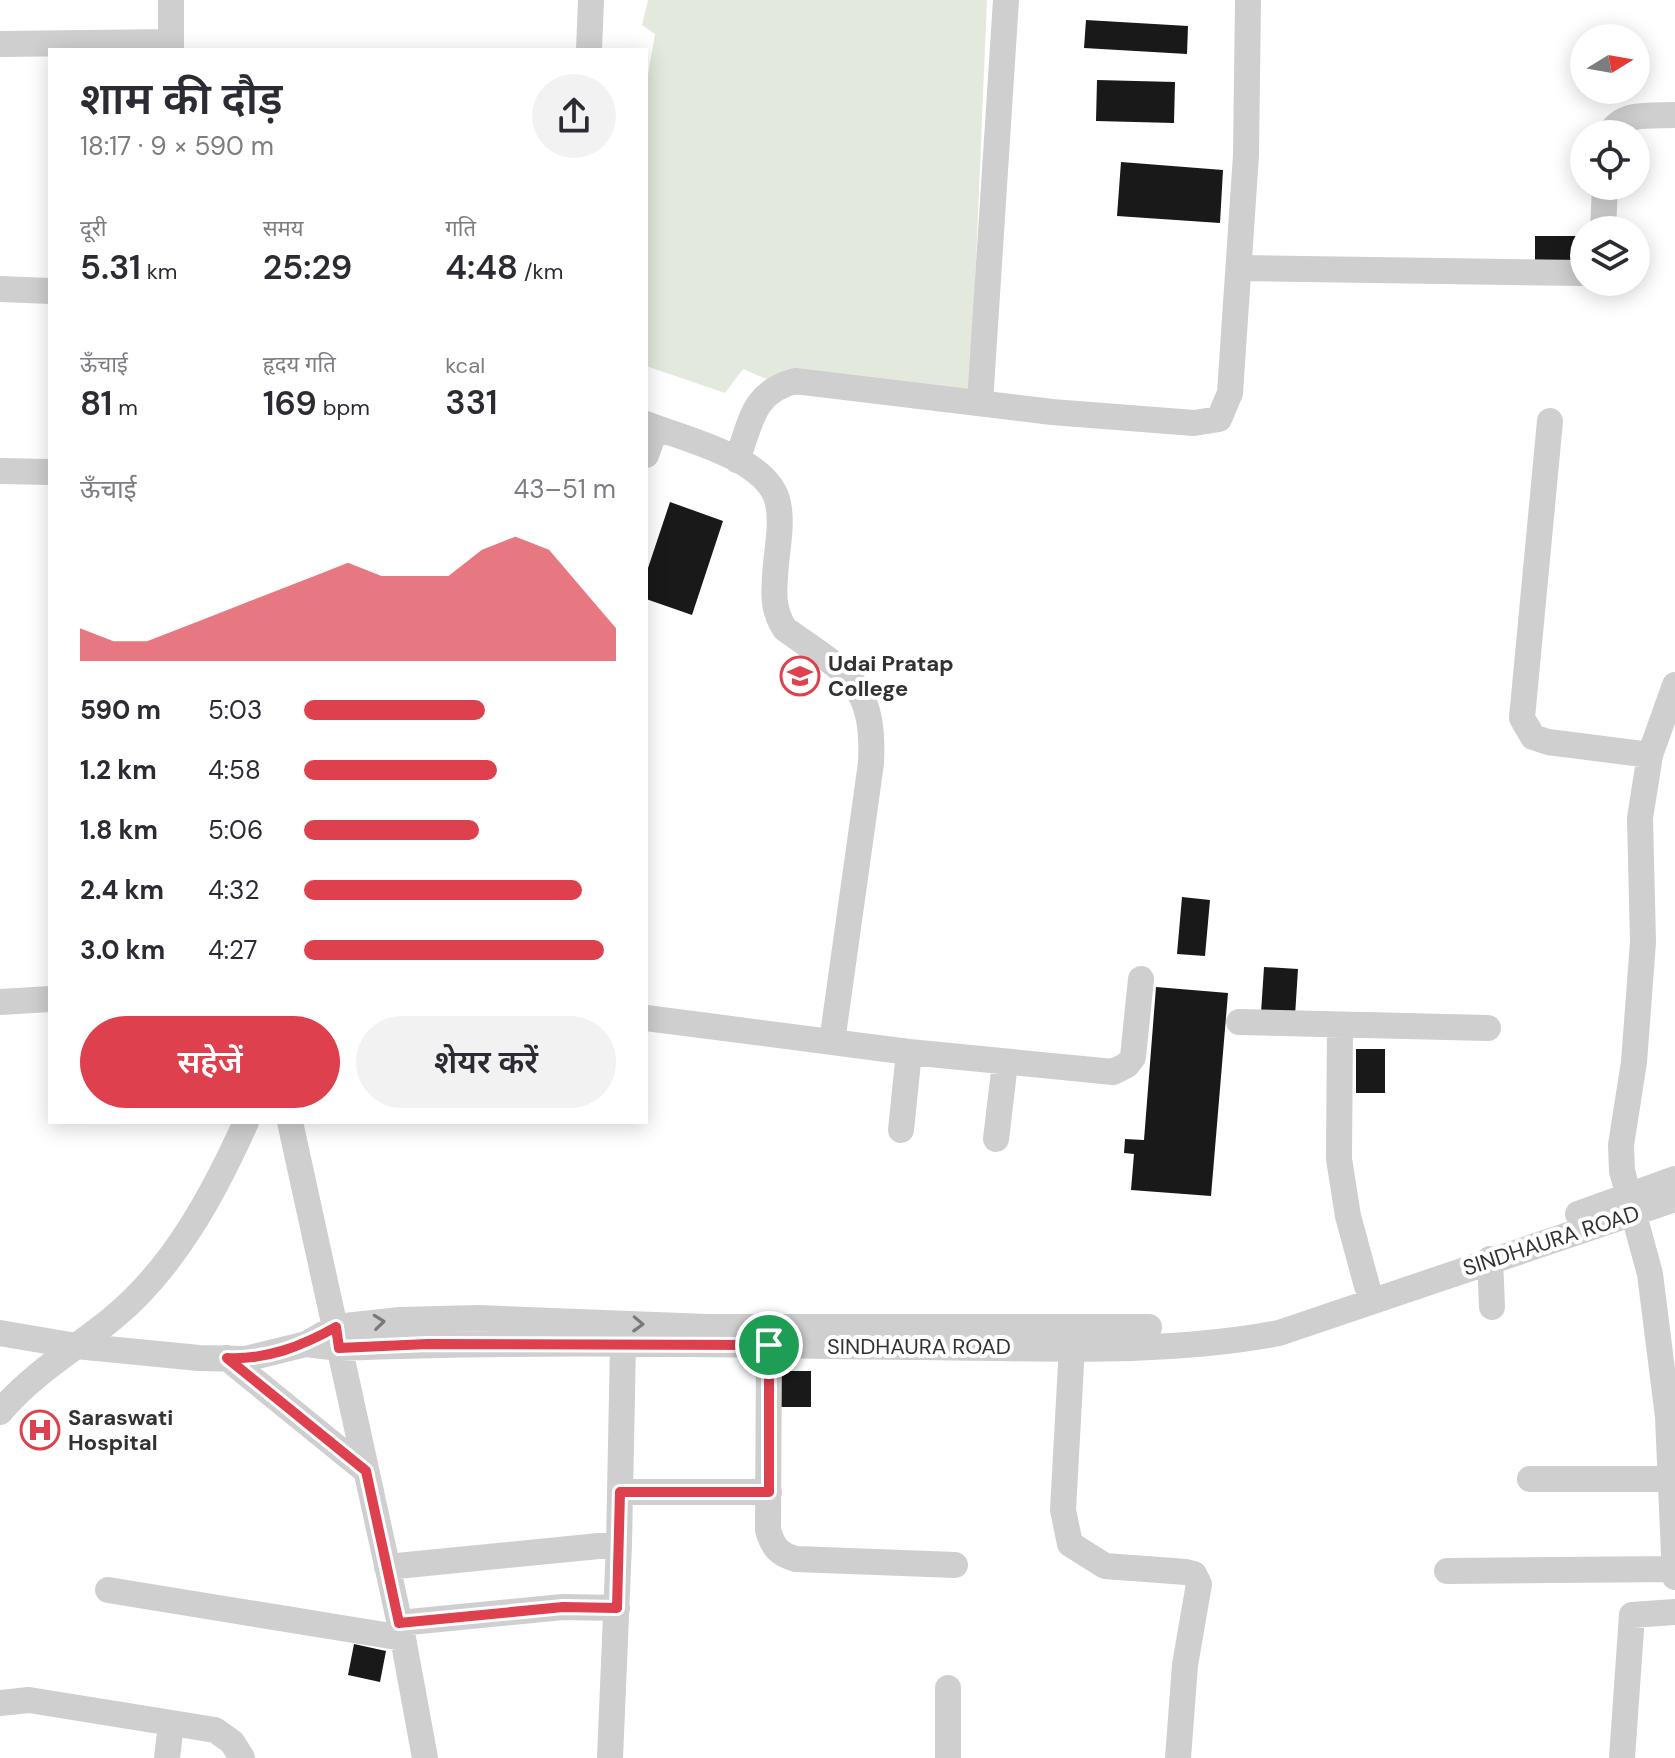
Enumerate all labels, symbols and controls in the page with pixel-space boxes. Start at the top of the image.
north arrow [1570,24,1650,104]
map controls [1570,24,1650,296]
text: शाम की दौड़ [80,70,283,128]
button: share [532,74,616,158]
button: locate [1570,120,1650,200]
text: 18:17 · 9 × 590 m [80,129,274,163]
text: दूरी [80,214,106,243]
text: समय [263,214,303,243]
text: गति [445,214,476,243]
button: layers [1570,216,1650,296]
text: 5.31 [80,245,141,290]
text: 25:29 [263,245,352,290]
text: 4:48 [445,245,518,290]
text: km [141,257,177,286]
text: /km [518,257,563,286]
text: ऊँचाई [80,350,128,379]
text: हृदय गति [263,350,336,379]
text: kcal [445,351,485,380]
text: 331 [445,380,498,425]
text: 81 [80,381,112,426]
text: 169 [263,381,317,426]
text: m [112,393,138,422]
text: bpm [317,393,370,422]
text: ऊँचाई [80,472,136,506]
text: 43–51 m [513,472,616,506]
place label: Udai Pratap College [828,649,954,703]
school or university icon: Udai Pratap College [779,655,821,697]
text: 590 m [80,693,161,727]
text: 5:03 [208,693,262,727]
text: 1.2 km [80,753,157,787]
text: 4:58 [208,753,261,787]
text: 1.8 km [80,813,158,847]
text: 5:06 [208,813,263,847]
text: 2.4 km [80,873,164,907]
text: 4:32 [208,873,259,907]
text: 3.0 km [80,933,165,967]
text: 4:27 [208,933,257,967]
button: सहेजें [80,1016,340,1108]
button: शेयर करें [356,1016,616,1108]
street label: SINDHAURA ROAD [1459,1198,1643,1283]
pin [735,1311,803,1379]
one-way arrow [373,1314,386,1331]
one-way arrow [632,1315,645,1332]
icon: arrive [747,1323,791,1367]
street label: SINDHAURA ROAD [827,1332,1011,1361]
place label: Saraswati Hospital [68,1403,173,1457]
hospital icon: Saraswati Hospital [19,1409,61,1451]

